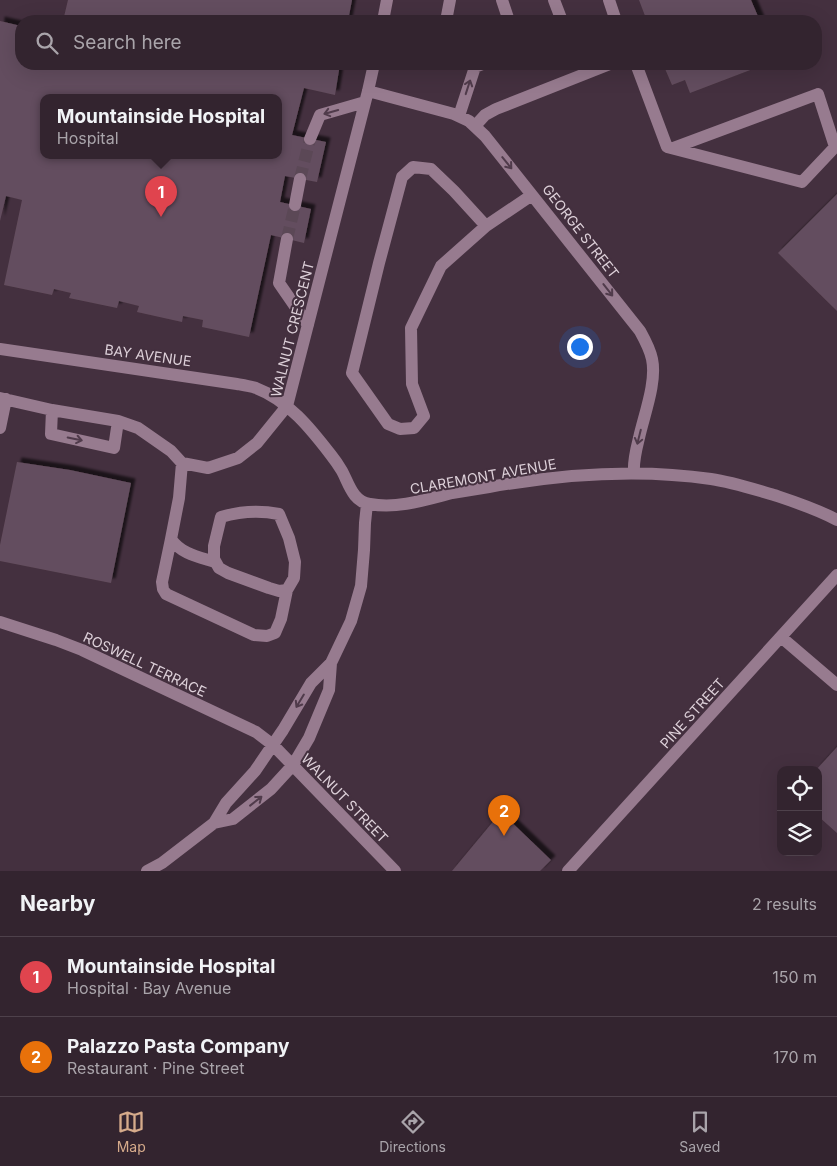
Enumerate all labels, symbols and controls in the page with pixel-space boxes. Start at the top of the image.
search box [15,15,822,70]
icon: search [33,29,61,57]
text: Search here [73,31,182,54]
one-way arrow [464,80,473,96]
popup [40,94,282,159]
text: Mountainside Hospital [57,105,265,128]
one-way arrow [323,108,339,118]
text: Hospital [57,128,119,148]
one-way arrow [501,156,512,169]
pin: 1 [145,176,177,217]
street label: GEORGE STREET [539,181,623,281]
street label: WALNUT CRESCENT [267,259,317,399]
one-way arrow [602,283,613,296]
your location [567,334,593,360]
street label: BAY AVENUE [104,341,192,369]
one-way arrow [634,428,643,444]
one-way arrow [67,435,83,444]
street label: CLAREMONT AVENUE [409,455,557,497]
street label: ROSWELL TERRACE [81,628,209,700]
street label: PINE STREET [656,674,728,752]
one-way arrow [295,693,305,707]
street label: WALNUT STREET [298,750,392,846]
map controls [777,766,822,856]
button: locate [777,766,822,811]
pin: 2 [488,795,520,836]
one-way arrow [249,796,263,806]
button: layers [777,811,822,856]
text: Nearby [20,891,95,916]
text: 2 results [752,894,817,914]
text: Mountainside Hospital [67,955,276,978]
text: 1 [33,967,39,987]
text: 150 m [772,967,817,987]
text: Hospital · Bay Avenue [67,978,231,998]
text: Palazzo Pasta Company [67,1035,289,1058]
text: 2 [31,1047,41,1067]
text: 170 m [773,1047,817,1067]
text: Restaurant · Pine Street [67,1058,244,1078]
tab: Map [117,1108,146,1155]
tab: Directions [379,1108,446,1155]
tab: Saved [679,1108,720,1155]

